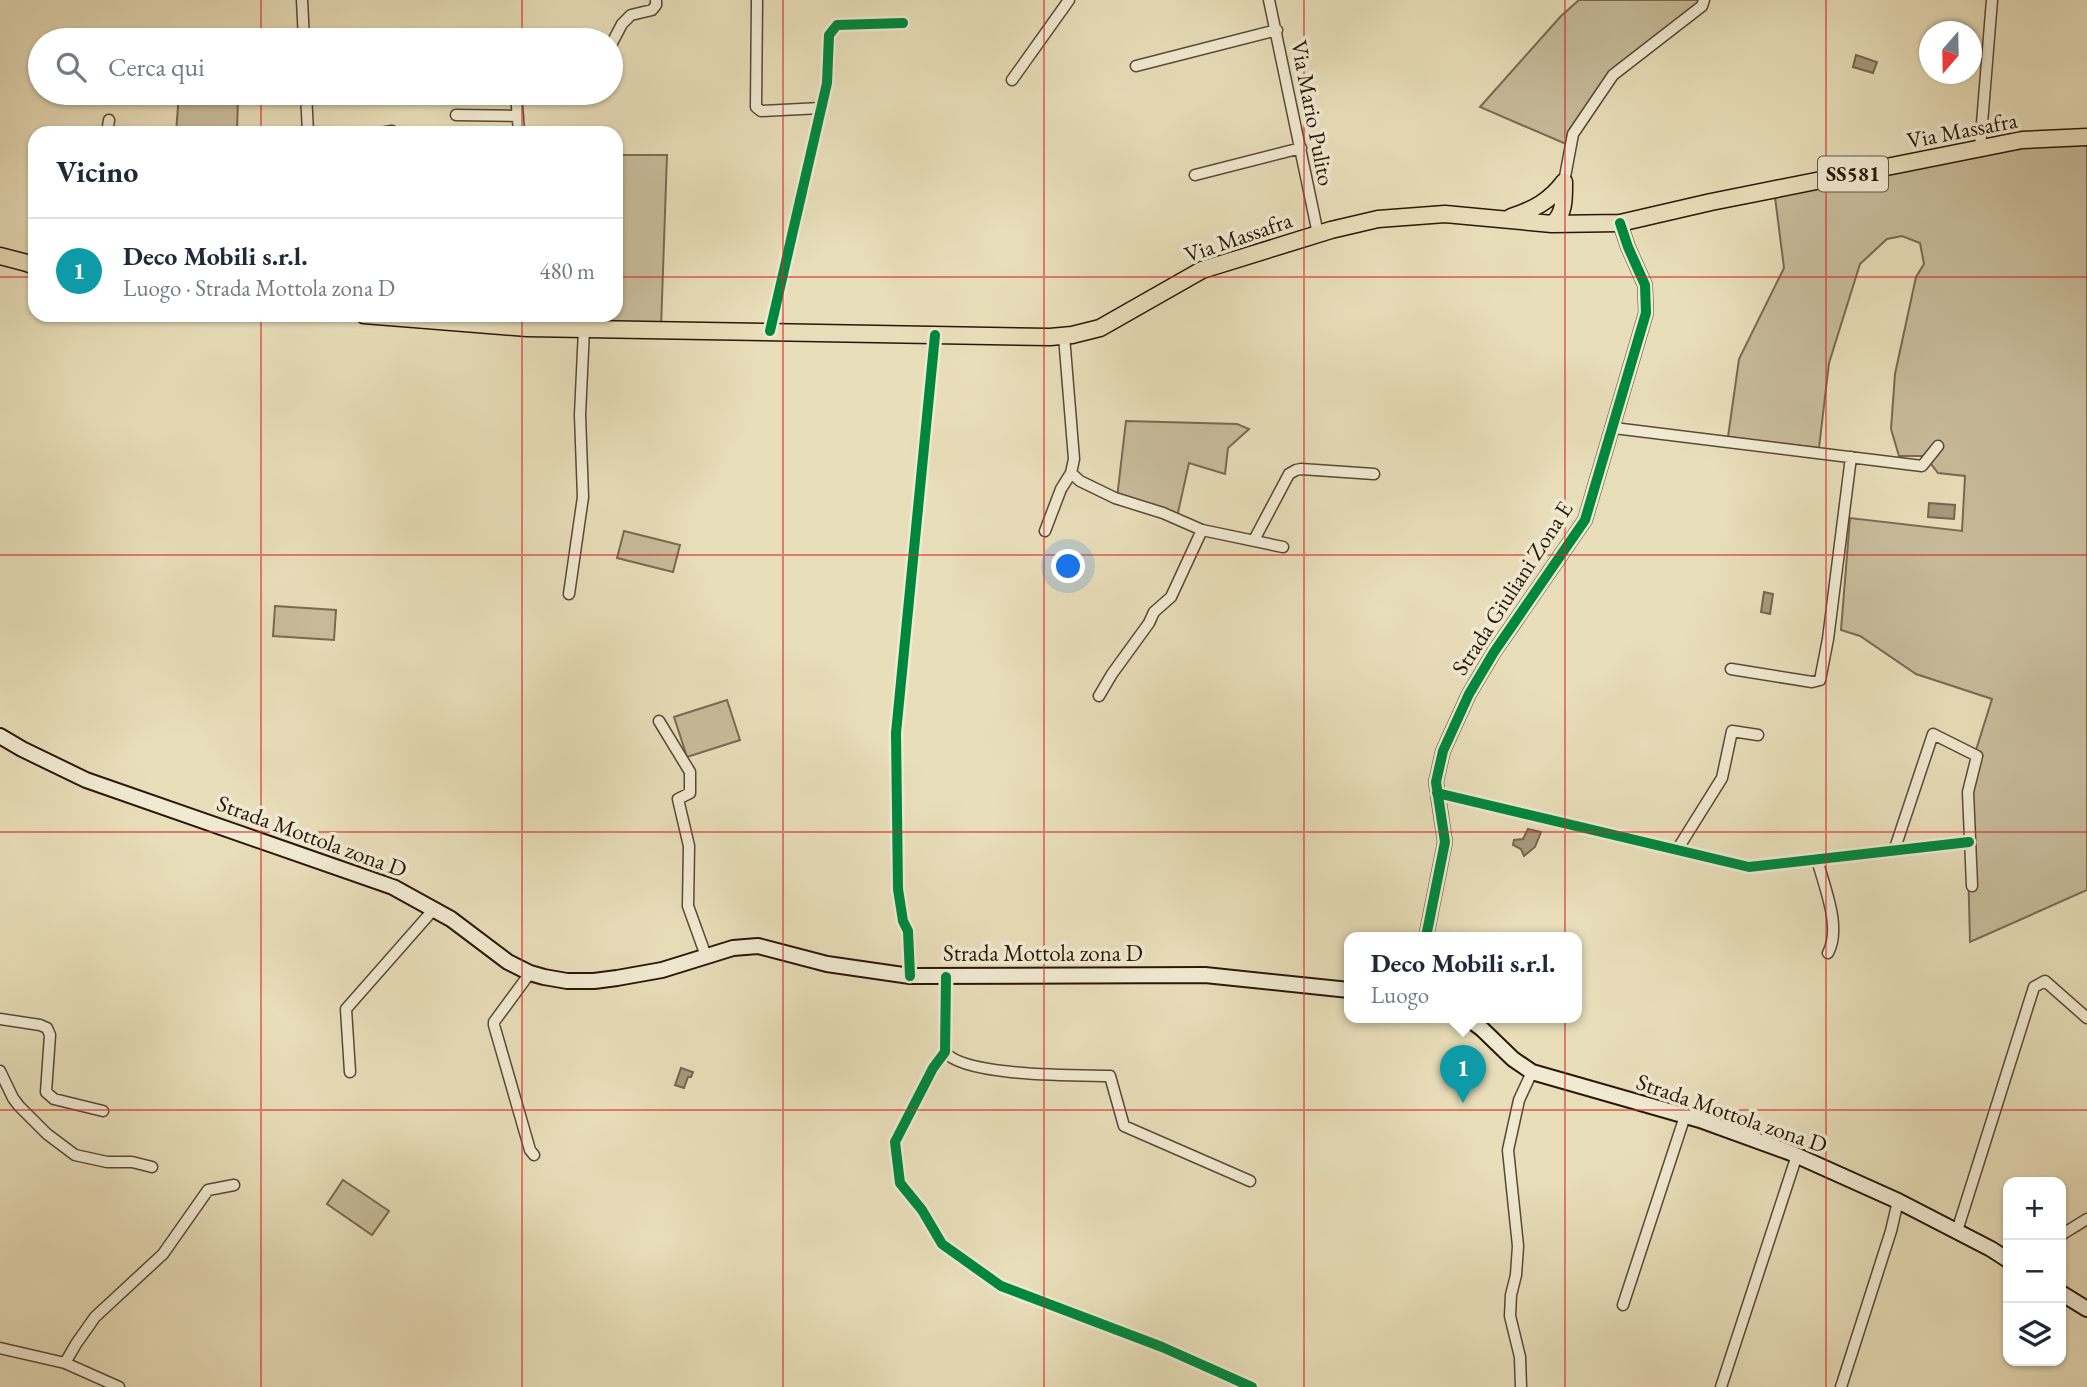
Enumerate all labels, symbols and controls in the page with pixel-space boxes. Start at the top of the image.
north arrow [1919,21,1982,84]
search box [28,28,623,105]
street label: Via Mario Pulito [1284,38,1342,188]
icon: search [52,48,90,86]
text: Cerca qui [108,50,205,84]
street label: Via Massafra [1904,104,2021,155]
text: Vicino [56,152,138,191]
road number: SS581 [1818,156,1888,192]
street label: Via Massafra [1180,204,1297,269]
text: Deco Mobili s.r.l. [123,239,308,273]
text: 1 [73,256,85,286]
text: 480 m [539,256,595,286]
text: Luogo · Strada Mottola zona D [123,273,395,303]
street label: Strada Giuliani Zona E [1445,495,1579,681]
your location [1051,549,1085,583]
street label: Strada Mottola zona D [213,788,411,884]
popup [1344,932,1582,1023]
street label: Strada Mottola zona D [943,938,1143,968]
text: Deco Mobili s.r.l. [1371,946,1555,980]
text: Luogo [1371,980,1429,1010]
pin: 1 [1440,1045,1486,1103]
street label: Strada Mottola zona D [1633,1066,1831,1160]
map controls [2003,1177,2066,1366]
button: + [2003,1177,2066,1240]
button: − [2003,1240,2066,1303]
button: layers [2003,1303,2066,1366]

